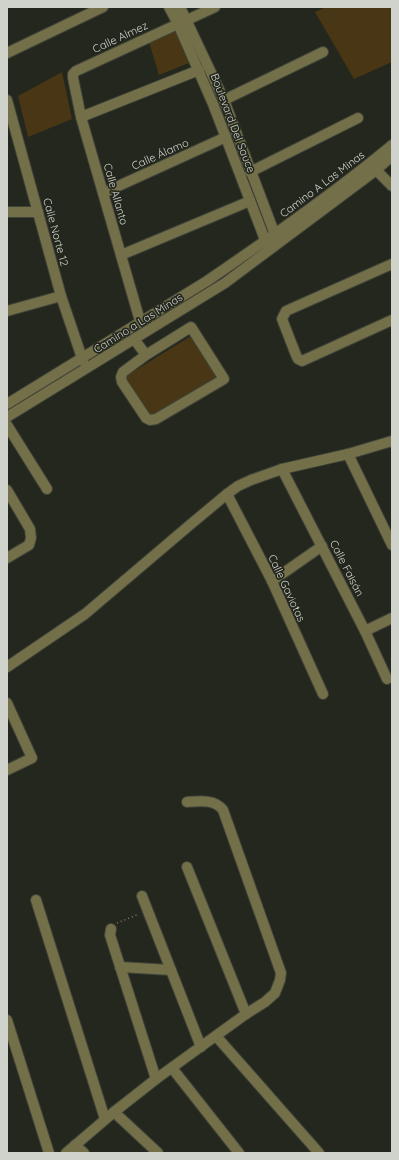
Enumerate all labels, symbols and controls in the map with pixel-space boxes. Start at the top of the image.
street label: Calle Almez [90,18,150,56]
street label: Boulevard Del Sauce [208,71,258,175]
street label: Calle Álamo [129,135,191,173]
street label: Camino A Las Minas [277,148,367,220]
street label: Calle Allanto [101,162,132,227]
street label: Calle Norte 12 [40,196,72,268]
street label: Camino a Las Minas [91,290,185,356]
street label: Calle Faisán [327,538,367,598]
street label: Calle Gaviotas [265,552,309,624]

